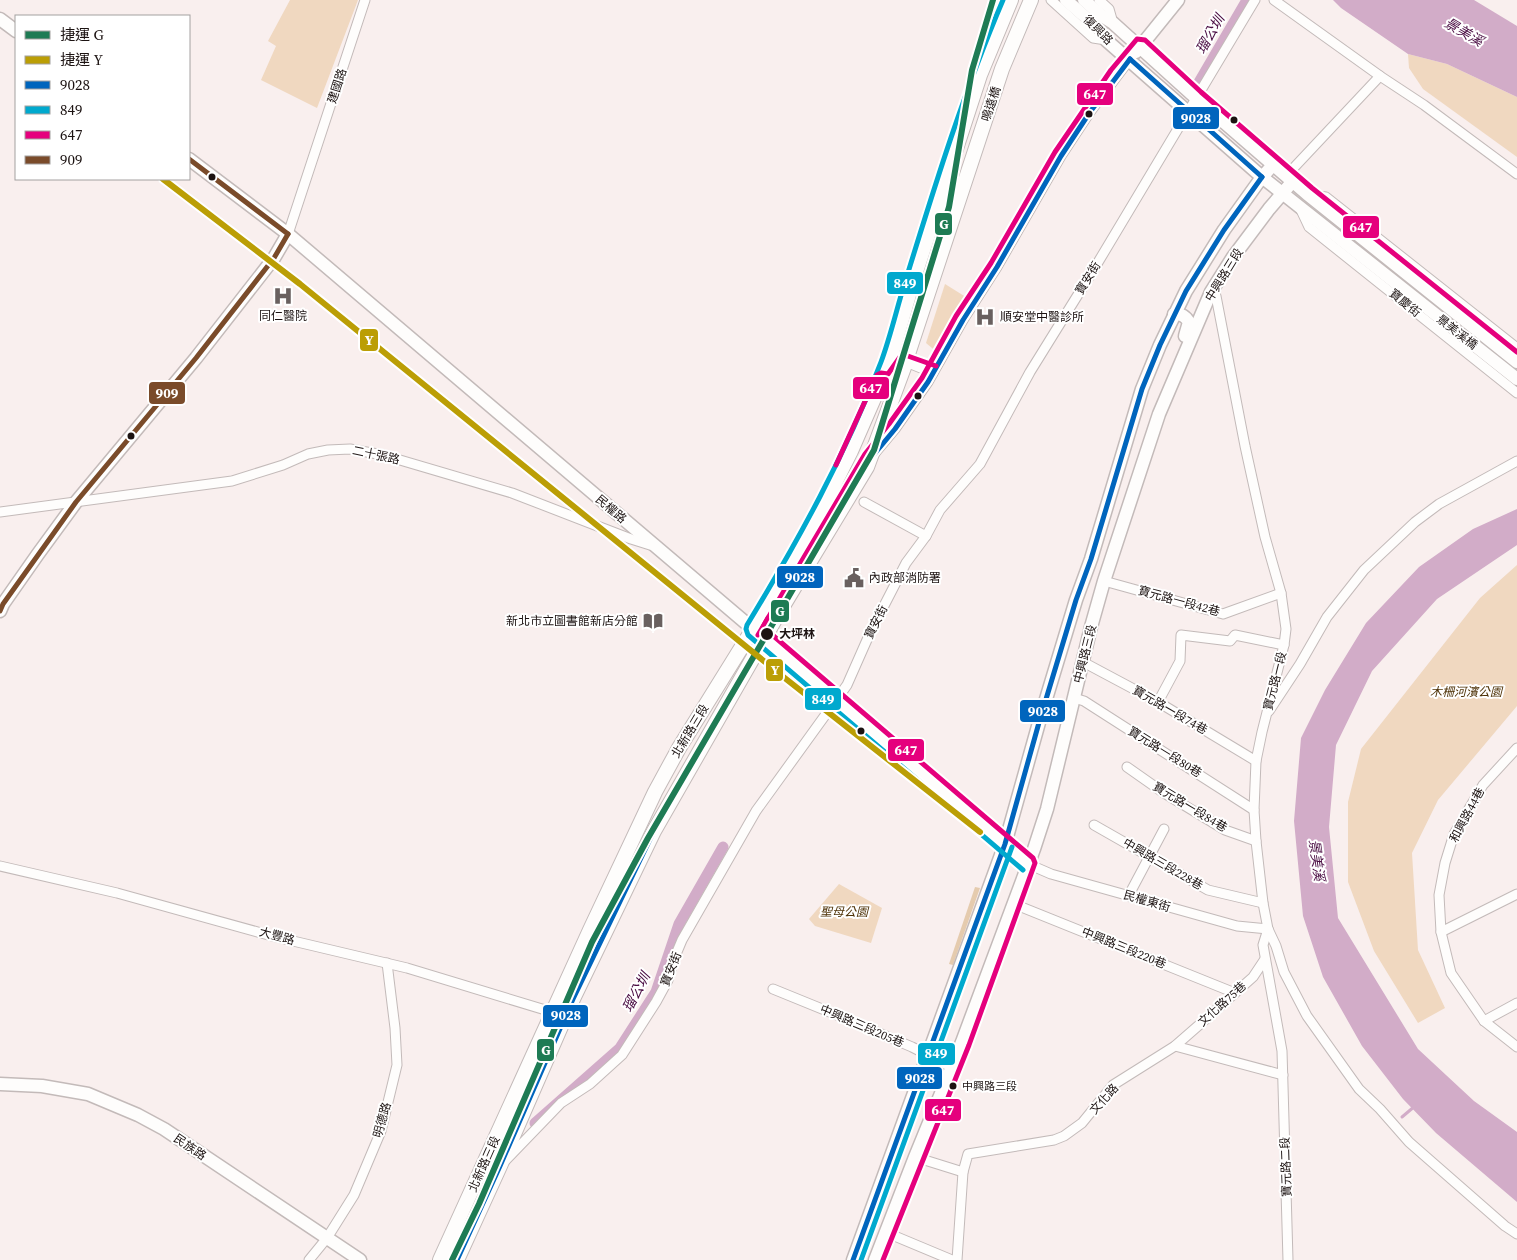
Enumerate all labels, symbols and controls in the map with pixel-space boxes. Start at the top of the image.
water label: 瑠公圳 [1191,9,1230,57]
street label: 復興路 [1080,12,1116,48]
water label: 景美溪 [1441,13,1489,52]
legend [15,15,190,180]
text: 捷運 G [60,24,104,45]
text: 捷運 Y [60,49,103,70]
street label: 建國路 [324,66,350,106]
text: 9028 [60,74,90,95]
line badge: 647 [1076,82,1114,106]
street label: 鳴遠橋 [978,84,1004,124]
text: 647 [1084,84,1107,104]
text: 849 [60,99,83,120]
line badge: 9028 [1172,106,1220,130]
text: 9028 [1181,108,1211,128]
unlabelled marker [1084,109,1094,119]
unlabelled marker [1229,115,1239,125]
text: 647 [60,124,83,145]
text: 909 [60,149,83,170]
unlabelled marker [207,172,217,182]
line badge: G [934,212,953,236]
text: G [939,214,949,234]
line badge: 647 [1342,215,1380,239]
text: 647 [1350,217,1373,237]
street label: 中興路三段 [1201,245,1247,305]
street label: 寶安街 [1072,258,1104,298]
line badge: 849 [886,271,924,295]
text: 849 [894,273,917,293]
hospital icon: 同仁醫院 [272,285,294,307]
street label: 寶慶街 [1386,285,1424,321]
hospital icon: 順安堂中醫診所 [974,306,996,328]
place label: 同仁醫院 [259,308,307,324]
place label: 順安堂中醫診所 [1000,309,1084,325]
street label: 景美溪橋 [1433,311,1481,353]
line badge: Y [359,328,379,352]
text: Y [365,330,374,350]
line badge: 647 [852,376,890,400]
text: 647 [860,378,883,398]
line badge: 909 [148,381,186,405]
text: 909 [156,383,179,403]
unlabelled marker [913,391,923,401]
unlabelled marker [126,431,136,441]
street label: 二十張路 [351,442,401,468]
street label: 民權路 [592,491,630,527]
line badge: 9028 [776,565,824,589]
text: 9028 [785,567,815,587]
public building icon: 內政部消防署 [843,567,865,589]
place label: 內政部消防署 [869,570,941,586]
street label: 寶元路一段42巷 [1136,582,1222,620]
line badge: G [770,599,790,623]
text: G [775,601,785,621]
street label: 寶安街 [861,602,891,642]
library icon: 新北市立圖書館新店分館 [642,610,664,632]
place label: 新北市立圖書館新店分館 [506,613,638,629]
street label: 中興路三段 [1070,623,1100,685]
marker: 大坪林 [759,626,775,642]
place label: 大坪林 [779,626,815,642]
street label: 寶元路一段 [1260,650,1290,712]
line badge: Y [765,658,784,682]
text: Y [771,660,780,680]
street label: 寶元路一段74巷 [1130,682,1210,738]
park label: 木柵河濱公園 [1430,684,1504,700]
line badge: 849 [804,687,842,711]
text: 849 [812,689,835,709]
line badge: 9028 [1019,699,1066,723]
street label: 北新路三段 [668,701,712,761]
text: 9028 [1028,701,1058,721]
street label: 寶元路一段80巷 [1125,723,1205,781]
unlabelled marker [856,726,866,736]
line badge: 647 [887,738,925,762]
text: 647 [895,740,918,760]
street label: 寶元路一段84巷 [1150,779,1230,835]
street label: 和興路44巷 [1446,785,1488,845]
street label: 中興路三段228巷 [1120,835,1206,893]
water label: 景美溪 [1304,838,1330,884]
street label: 民權東街 [1122,887,1172,915]
park label: 聖母公園 [820,904,870,920]
street label: 大豐路 [258,924,296,948]
street label: 中興路三段220巷 [1079,924,1169,972]
street label: 寶安街 [657,949,685,989]
water label: 瑠公圳 [617,967,656,1015]
street label: 文化路75巷 [1194,978,1250,1030]
street label: 中興路三段205巷 [817,1001,907,1051]
line badge: 9028 [542,1004,589,1028]
text: 9028 [551,1005,581,1025]
line badge: G [536,1038,555,1062]
text: G [541,1040,551,1060]
line badge: 849 [917,1042,956,1066]
text: 849 [925,1043,948,1063]
line badge: 9028 [896,1066,943,1090]
text: 9028 [905,1068,935,1088]
place label: 中興路三段 [962,1079,1017,1094]
street label: 文化路 [1086,1080,1122,1118]
marker: 中興路三段 [948,1081,958,1091]
line badge: 647 [924,1098,962,1122]
street label: 明德路 [369,1100,395,1140]
text: 647 [932,1100,955,1120]
street label: 民族路 [171,1130,209,1164]
street label: 北新路三段 [464,1133,504,1195]
street label: 寶元路二段 [1277,1137,1295,1197]

